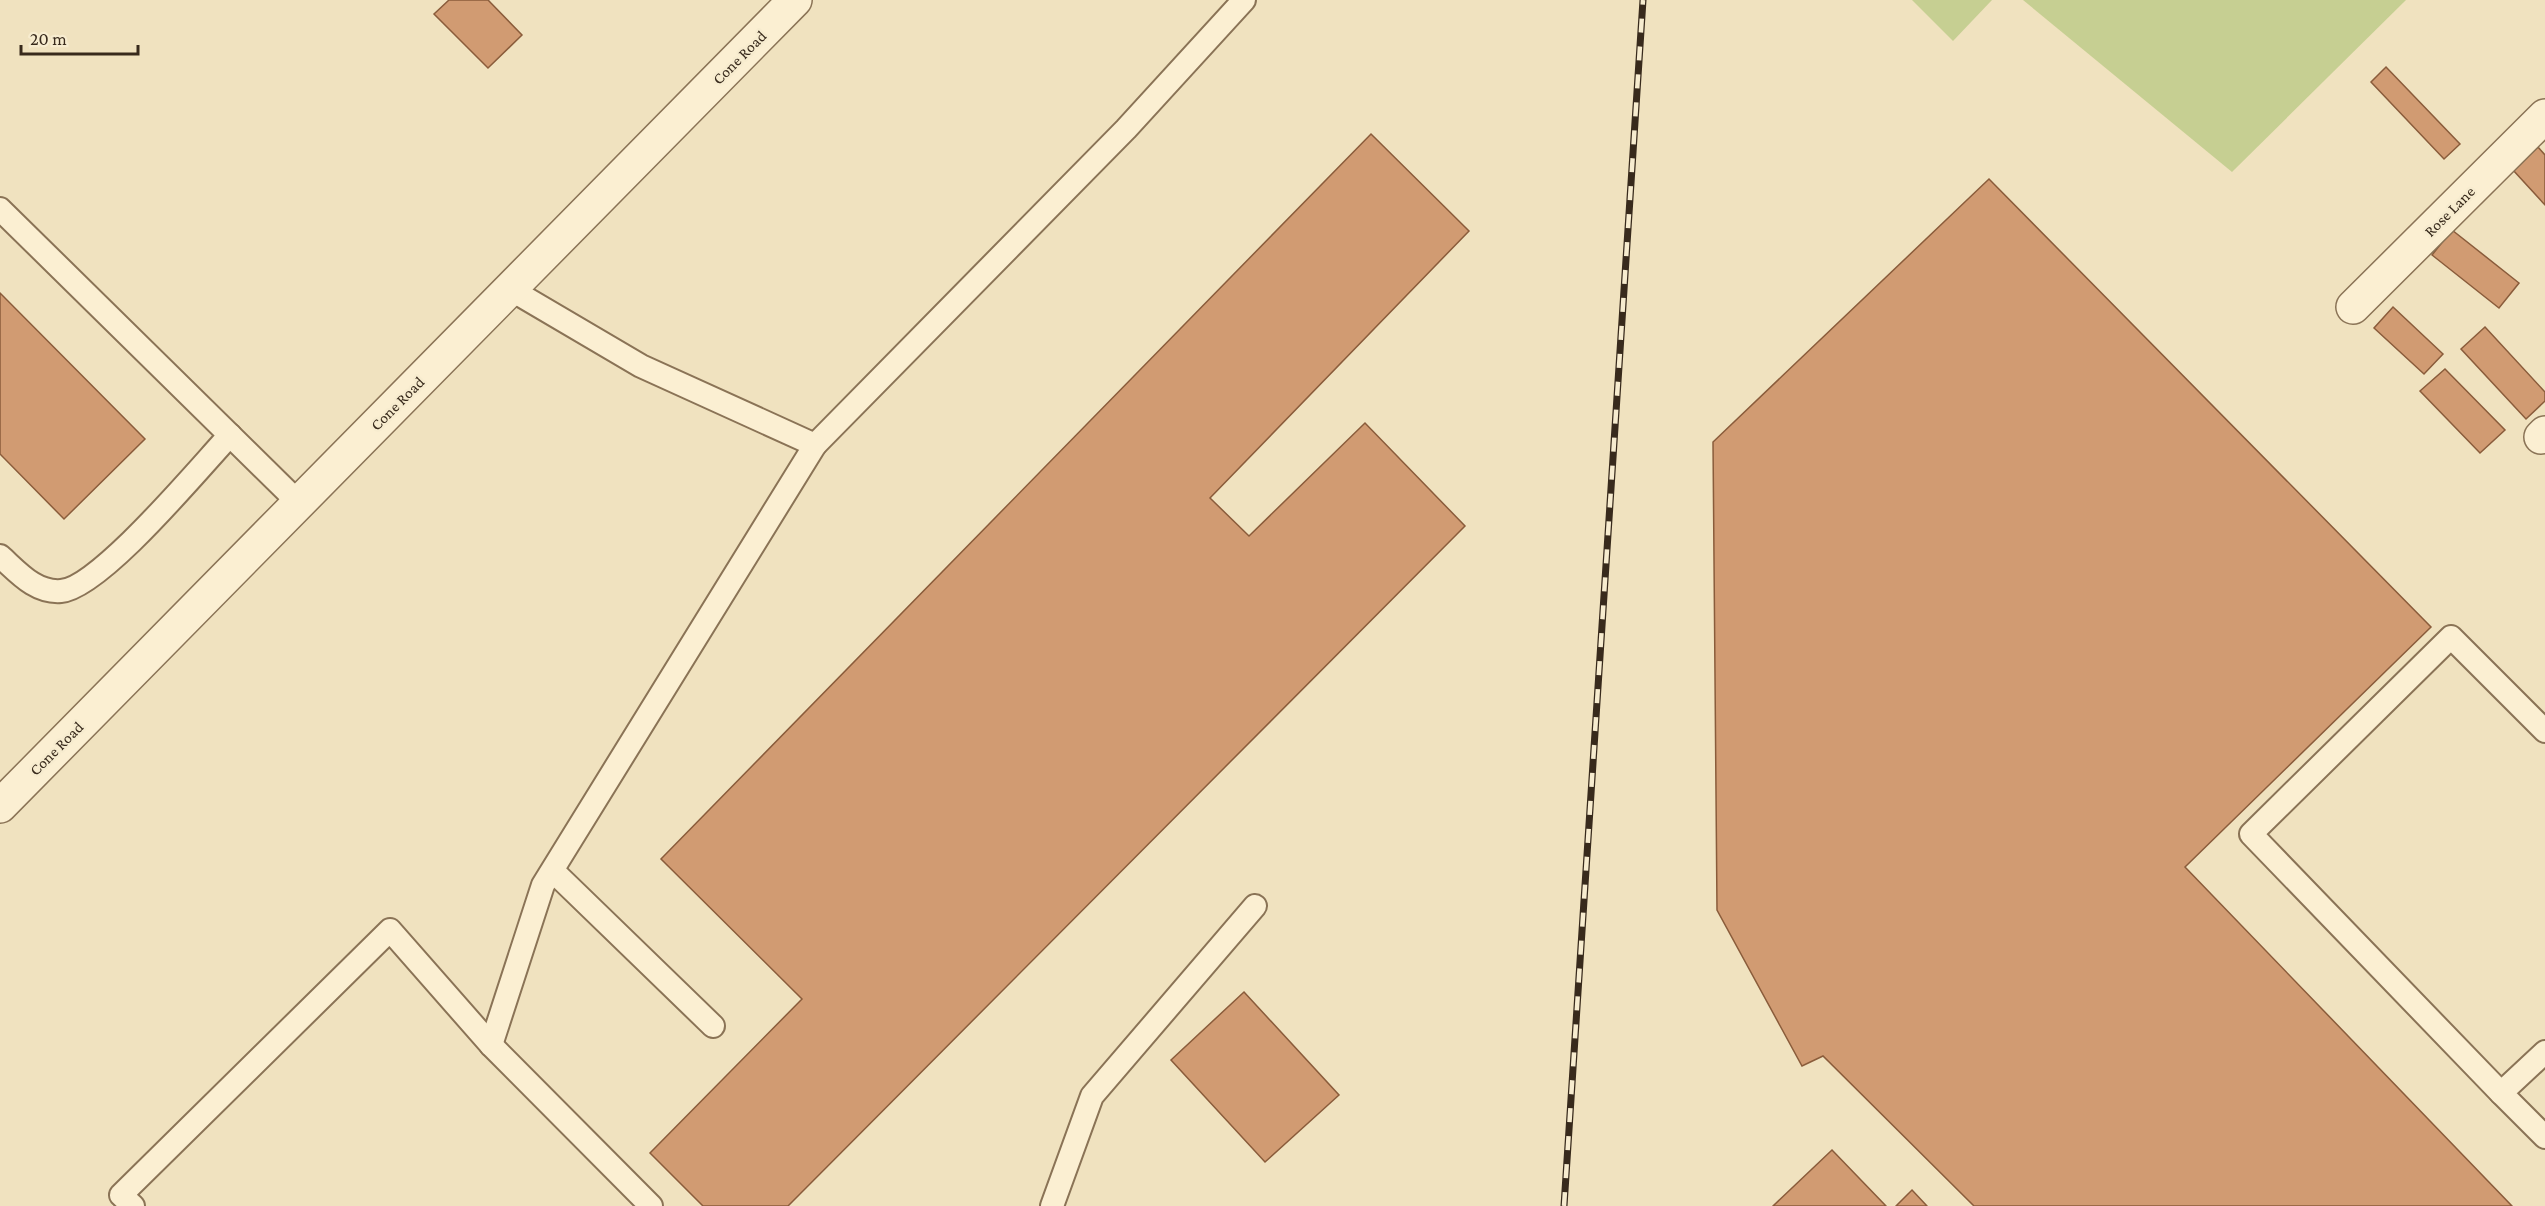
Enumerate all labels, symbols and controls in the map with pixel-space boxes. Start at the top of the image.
scale bar [21,18,138,56]
street label: Cone Road [709,27,770,88]
text: 20 m [30,29,67,49]
street label: Rose Lane [2421,183,2478,240]
street label: Cone Road [367,373,428,434]
street label: Cone Road [26,718,87,779]

